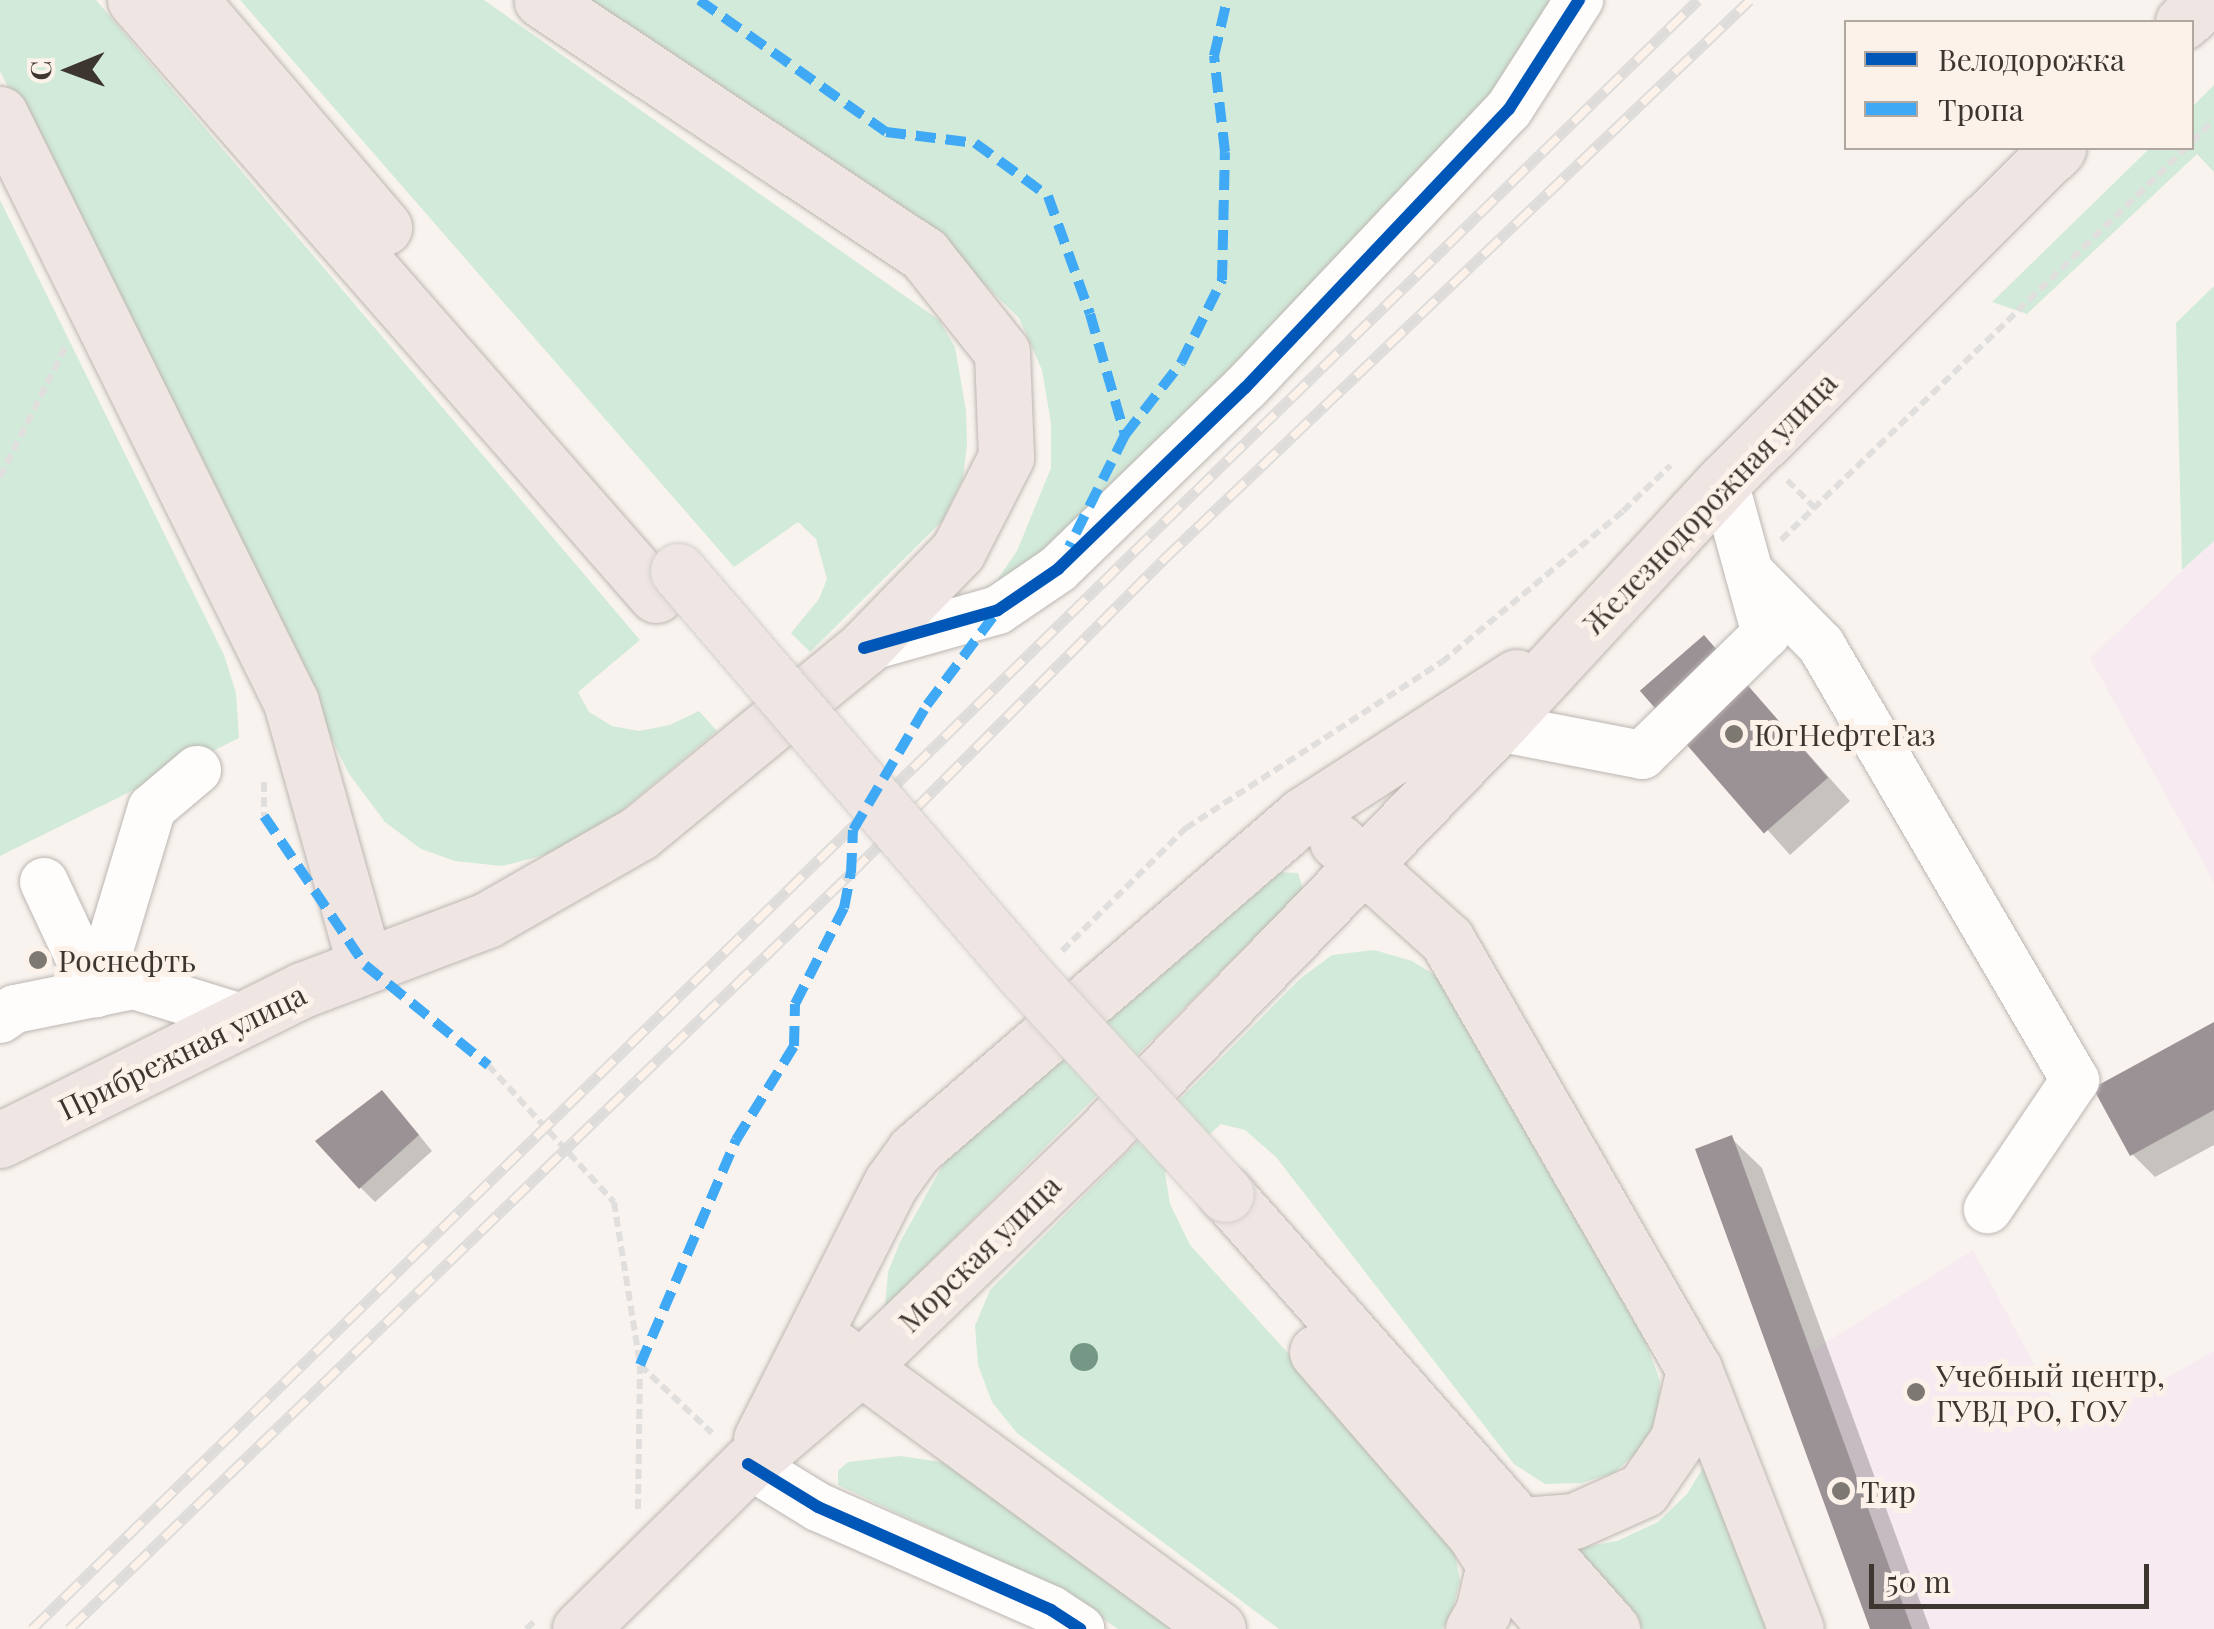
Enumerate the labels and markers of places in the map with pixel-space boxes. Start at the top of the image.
place label: ЮгНефтеГаз [1754,716,1935,752]
marker: ЮгНефтеГаз [1723,723,1745,745]
place label: Роснефть [58,942,196,978]
marker: Роснефть [27,949,49,971]
place label: Учебный центр, ГУВД РО, ГОУ [1936,1357,2165,1428]
marker: Учебный центр, ГУВД РО, ГОУ [1905,1381,1927,1403]
place label: Тир [1861,1473,1916,1509]
marker: Тир [1830,1480,1852,1502]

